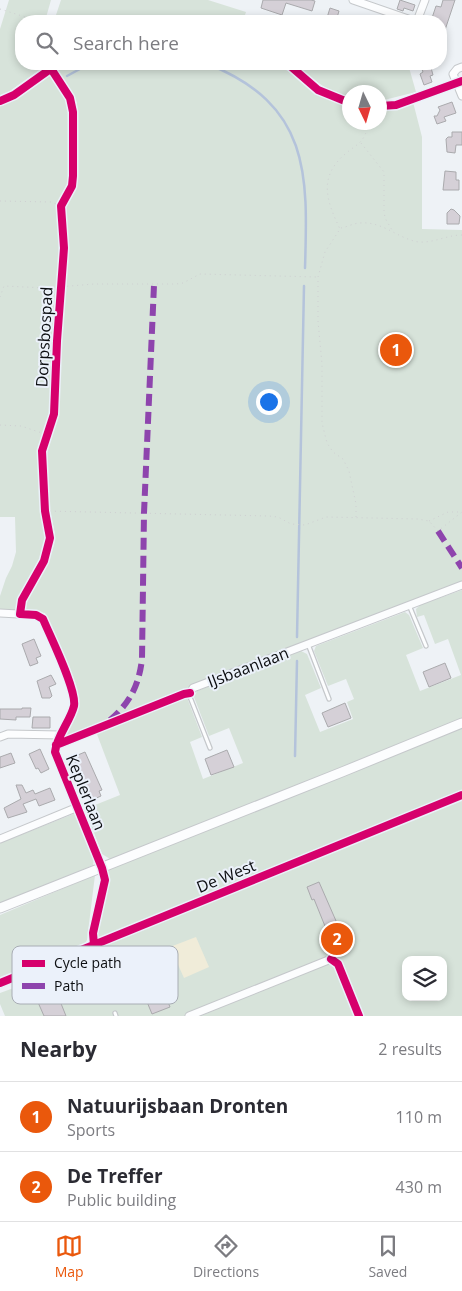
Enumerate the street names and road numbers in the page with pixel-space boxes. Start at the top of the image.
street label: Dorpsbospad [30,286,58,388]
street label: IJsbaanlaan [204,641,292,693]
street label: Keplerlaan [61,751,111,833]
street label: De West [193,854,259,898]

